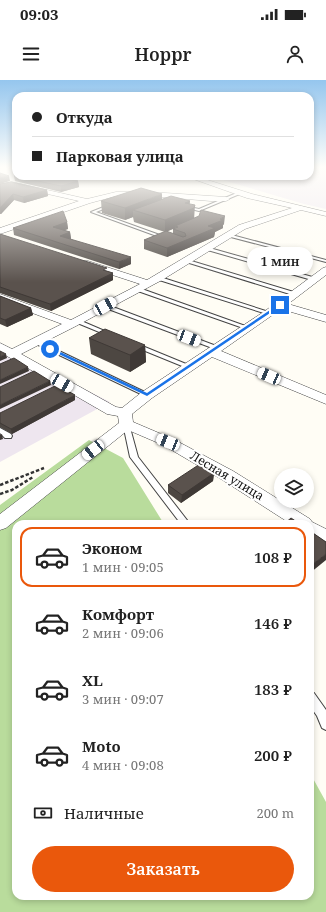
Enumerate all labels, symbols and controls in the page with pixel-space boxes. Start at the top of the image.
text: 09:03 [20,4,58,24]
text: Hoppr [134,42,192,66]
icon: menu [20,43,42,65]
icon: person [284,43,306,65]
text: Откуда [56,107,113,127]
text: Парковая улица [56,146,184,166]
callout: 1 мин [247,247,313,275]
text: 1 мин [260,252,300,270]
car [92,295,118,317]
route end [271,296,289,314]
car [176,328,202,348]
route start [41,340,59,358]
car [256,366,282,386]
car [49,372,75,394]
car [155,432,181,452]
car [80,438,106,462]
street label: Лесная улица [187,447,267,504]
map controls [274,468,314,508]
button: layers [274,468,314,508]
text: Эконом [82,538,142,558]
icon: car [34,539,70,575]
text: 108 ₽ [254,547,292,567]
text: 1 мин · 09:05 [82,558,164,576]
text: Комфорт [82,604,154,624]
icon: car [34,605,70,641]
text: 146 ₽ [254,613,292,633]
text: 2 мин · 09:06 [82,624,164,642]
text: XL [82,670,103,690]
icon: car [34,671,70,707]
text: 183 ₽ [254,679,292,699]
text: 3 мин · 09:07 [82,690,164,708]
text: Moto [82,736,121,756]
icon: car [34,737,70,773]
text: 200 ₽ [254,745,292,765]
text: 4 мин · 09:08 [82,756,164,774]
icon: cash [32,802,54,824]
text: Наличные [64,803,144,823]
text: 200 m [257,804,294,822]
button: Заказать [32,846,294,892]

